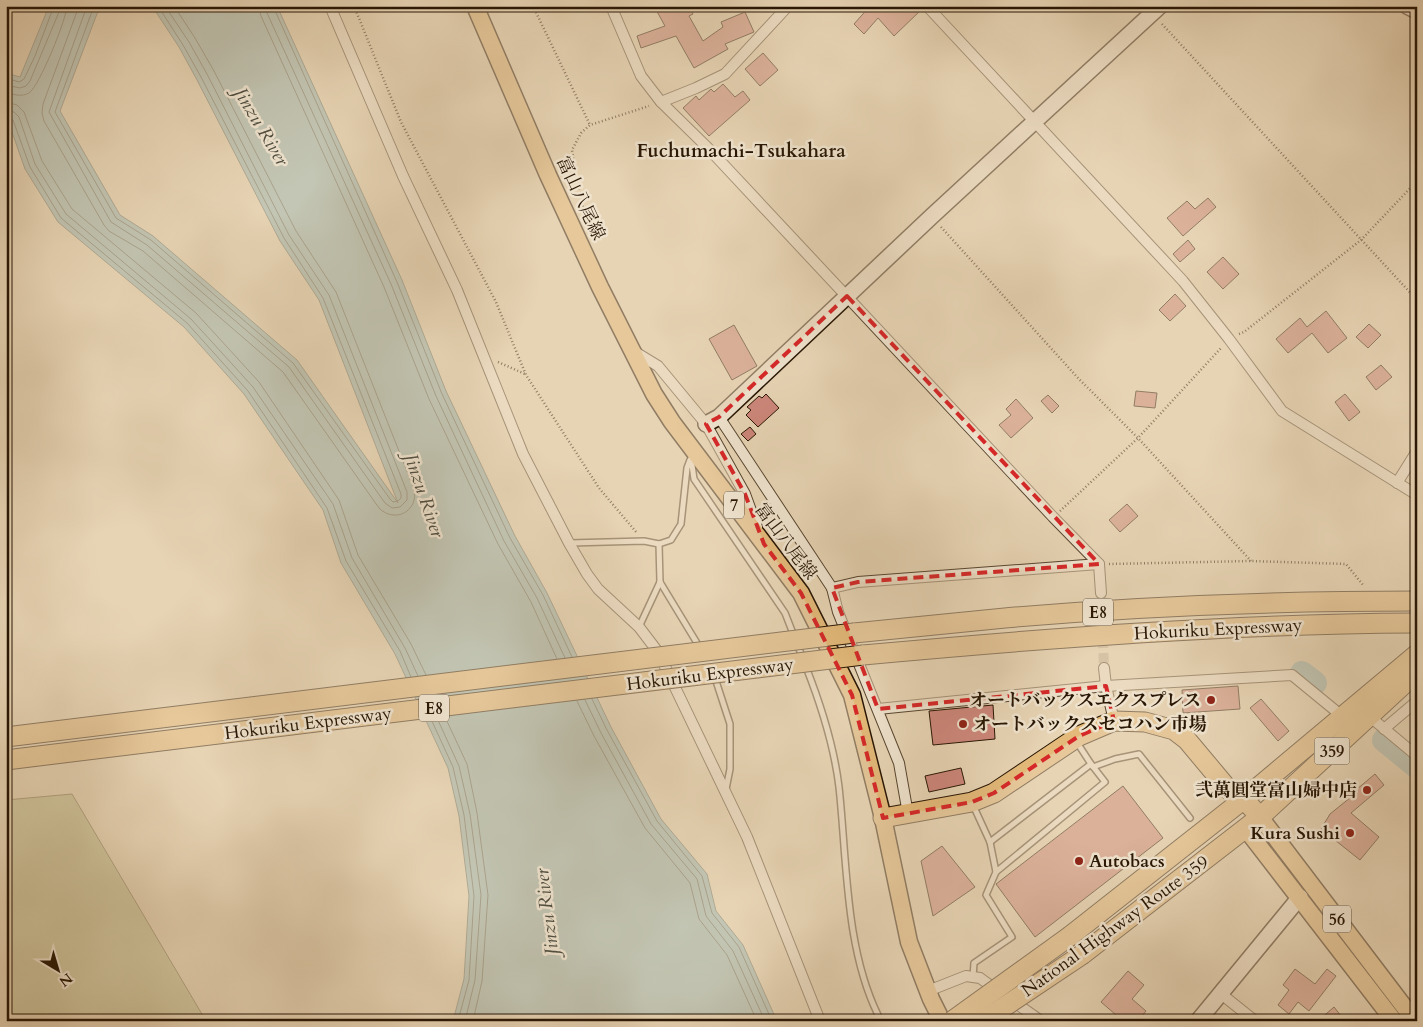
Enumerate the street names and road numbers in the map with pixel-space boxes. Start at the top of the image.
street label: 富山八尾線 [550,152,611,244]
road number: 7 [724,492,744,518]
street label: 富山八尾線 [749,498,823,585]
road number: E8 [1083,598,1113,626]
street label: Hokuriku Expressway [1133,613,1303,646]
street label: Hokuriku Expressway [625,652,796,697]
road number: E8 [419,694,449,721]
street label: Hokuriku Expressway [223,701,394,746]
road number: 359 [1314,738,1350,764]
street label: National Highway Route 359 [1016,850,1214,1003]
road number: 56 [1323,906,1351,932]

